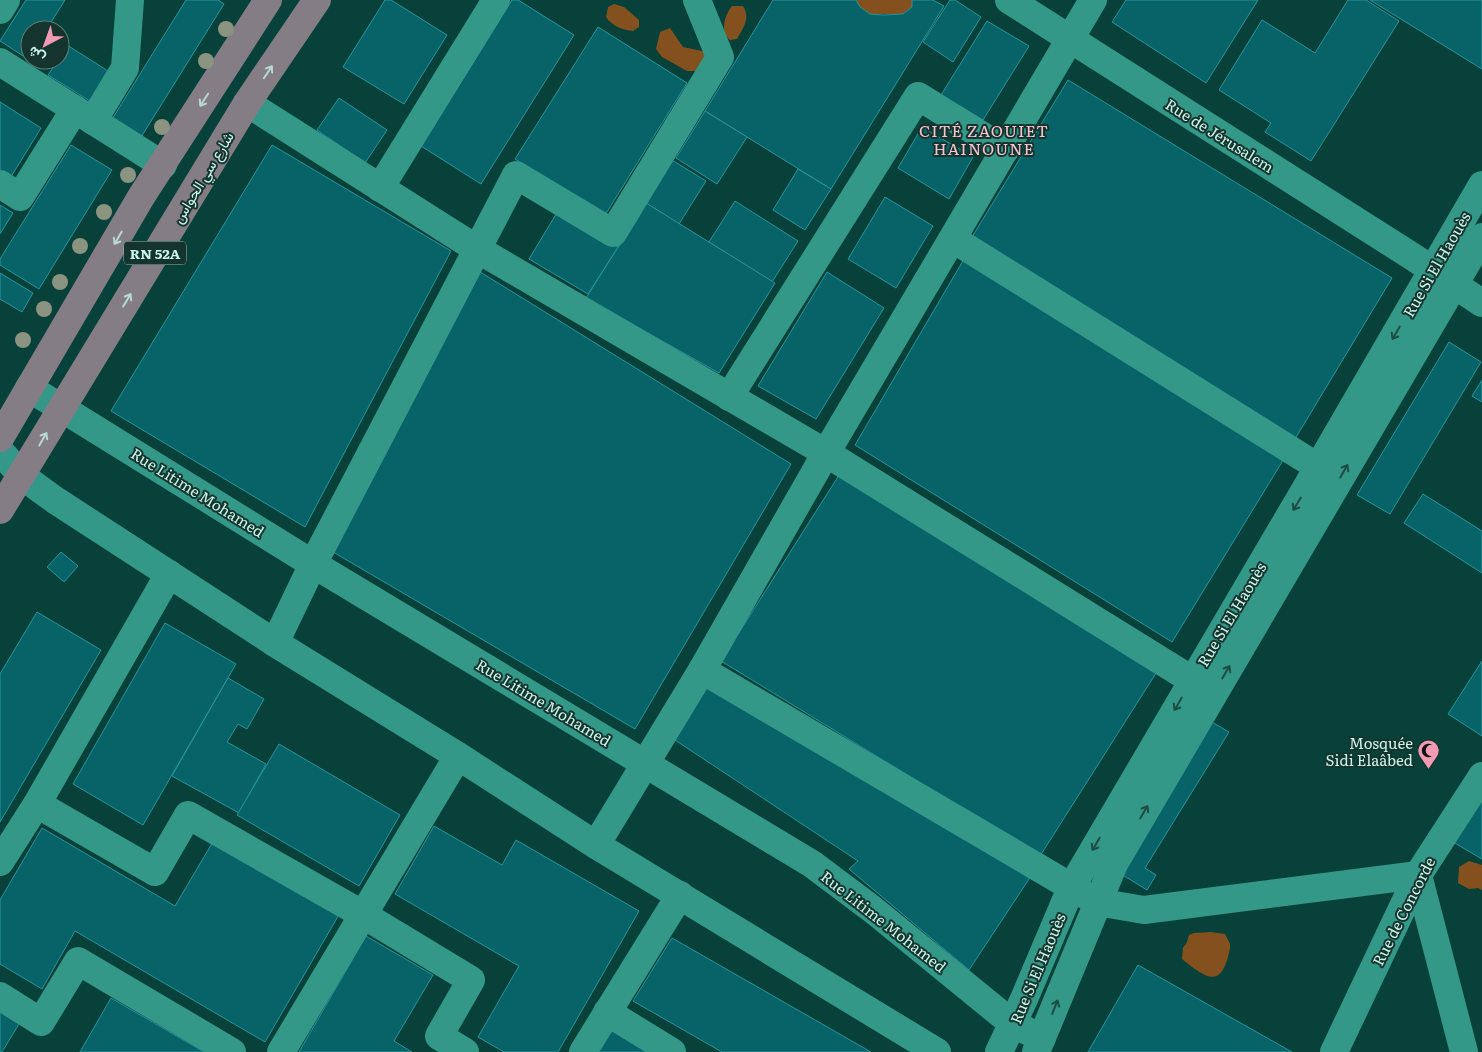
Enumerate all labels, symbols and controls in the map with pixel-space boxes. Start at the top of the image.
north arrow [20,20,70,70]
text: ش [23,42,49,69]
one-way arrow [263,65,273,79]
street label: Rue de Jérusalem [1161,92,1279,178]
one-way arrow [199,93,209,107]
district label: CITÉ ZAOUIET HAINOUNE [919,118,1049,160]
street label: شارع سي الحواس [165,127,241,229]
street label: Rue Si El Haouès [1397,207,1476,321]
one-way arrow [112,230,122,244]
road number: RN 52A [124,242,186,264]
one-way arrow [123,293,133,307]
one-way arrow [1390,325,1400,340]
one-way arrow [39,432,49,446]
street label: Rue Litime Mohamed [127,442,269,542]
one-way arrow [1339,464,1349,478]
one-way arrow [1291,496,1301,510]
street label: Rue Si El Haouès [1191,557,1271,671]
street label: Rue Litime Mohamed [472,653,616,751]
one-way arrow [1222,665,1232,679]
one-way arrow [1173,696,1183,711]
place label: Mosquée Sidi Elaâbed [1326,731,1413,771]
mosque icon: Mosquée Sidi Elaâbed [1417,739,1441,770]
one-way arrow [1140,805,1150,819]
one-way arrow [1091,837,1101,851]
street label: Rue de Concorde [1366,853,1440,969]
street label: Rue Litime Mohamed [816,865,952,977]
street label: Rue Si El Haouès [1003,909,1071,1027]
one-way arrow [1051,1000,1060,1015]

